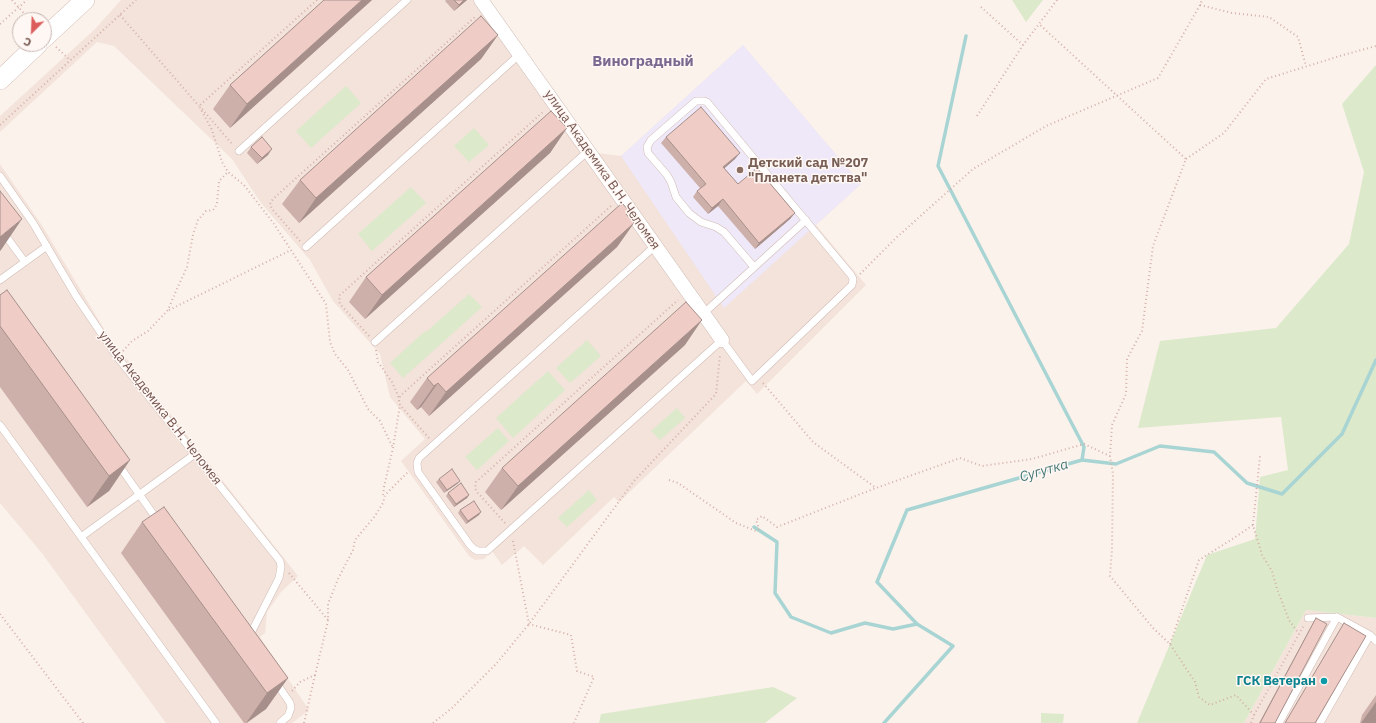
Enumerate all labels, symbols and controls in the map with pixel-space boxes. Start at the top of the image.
north arrow [12,12,52,52]
text: С [21,34,34,50]
district label: Виноградный [592,53,694,71]
street label: улица Академика В.Н. Челомея [541,87,663,253]
place label: Детский сад №207 "Планета детства" [748,155,868,186]
marker: Детский сад №207 "Планета детства" [735,165,745,175]
street label: улица Академика В.Н. Челомея [95,328,225,488]
water label: Сугутка [1018,456,1070,486]
place label: ГСК Ветеран [1237,673,1316,689]
marker: ГСК Ветеран [1319,676,1329,686]

